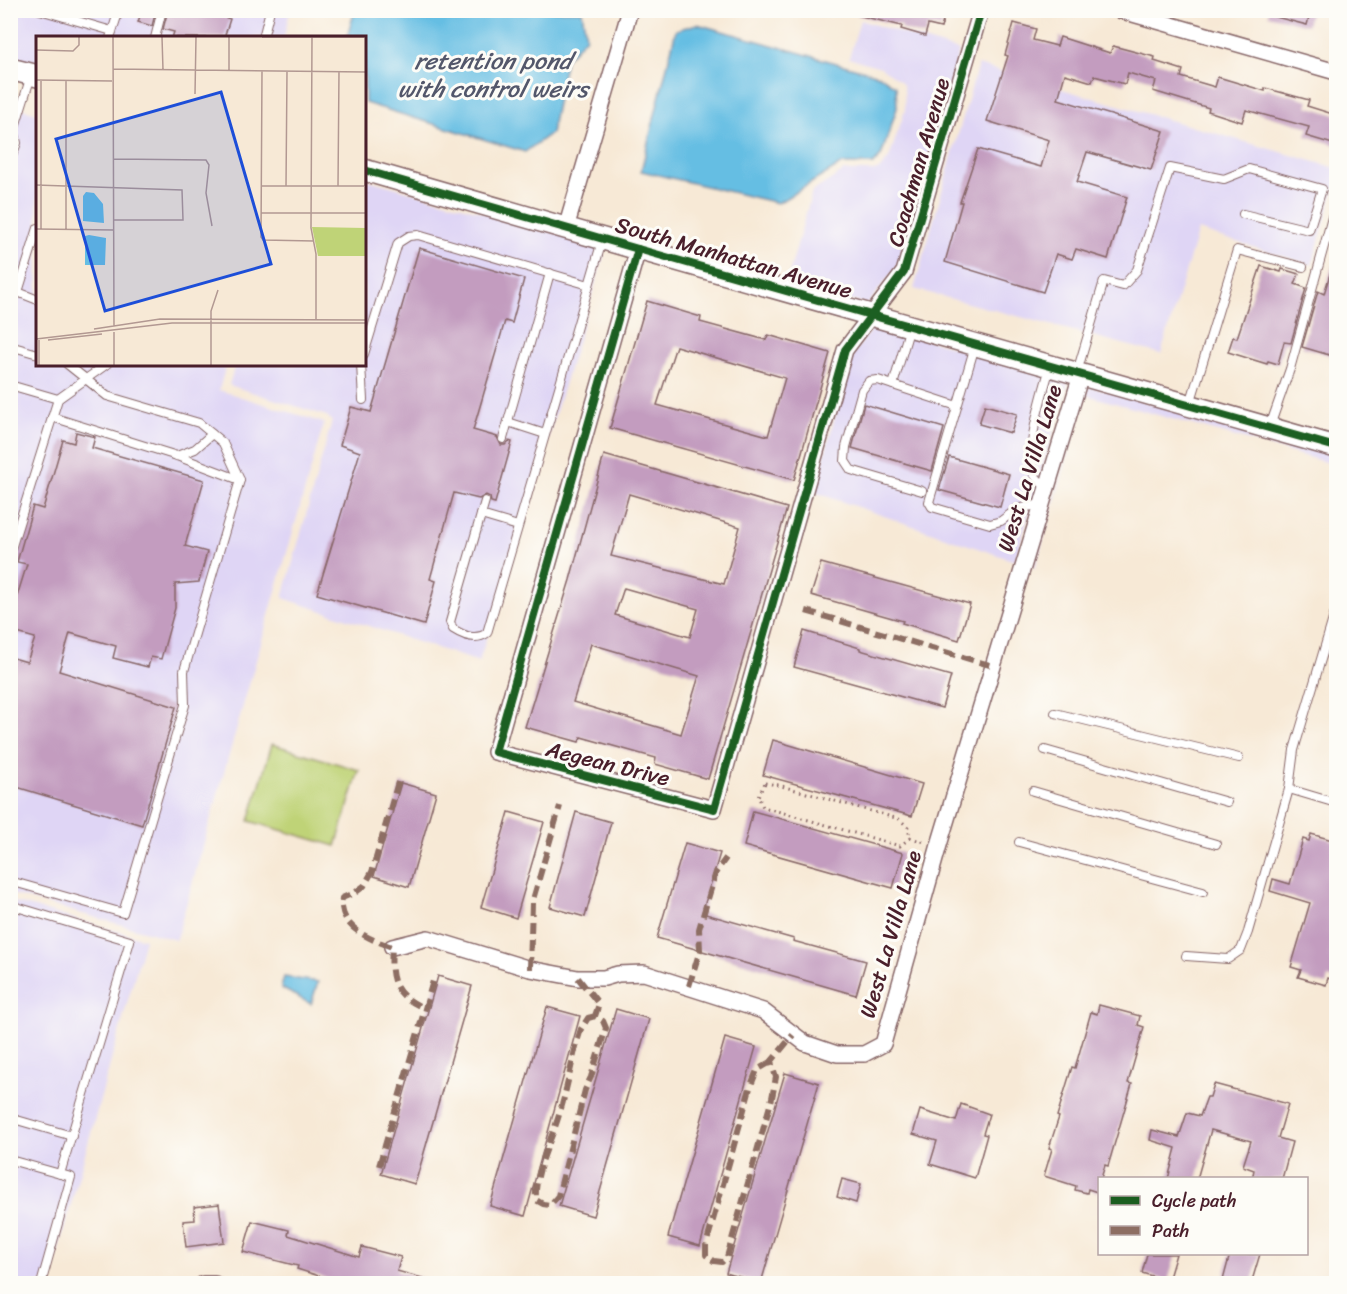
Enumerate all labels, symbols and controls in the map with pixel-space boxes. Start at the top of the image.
inset map [36,36,366,366]
water label: retention pond with control weirs [398,40,591,110]
street label: Coachman Avenue [876,73,961,251]
street label: South Manhattan Avenue [611,205,857,310]
street label: West La Villa Lane [986,379,1074,557]
street label: Aegean Drive [541,729,674,798]
street label: West La Villa Lane [848,845,933,1023]
legend [1098,1177,1308,1255]
text: Cycle path [1152,1185,1236,1217]
text: Path [1152,1215,1189,1247]

